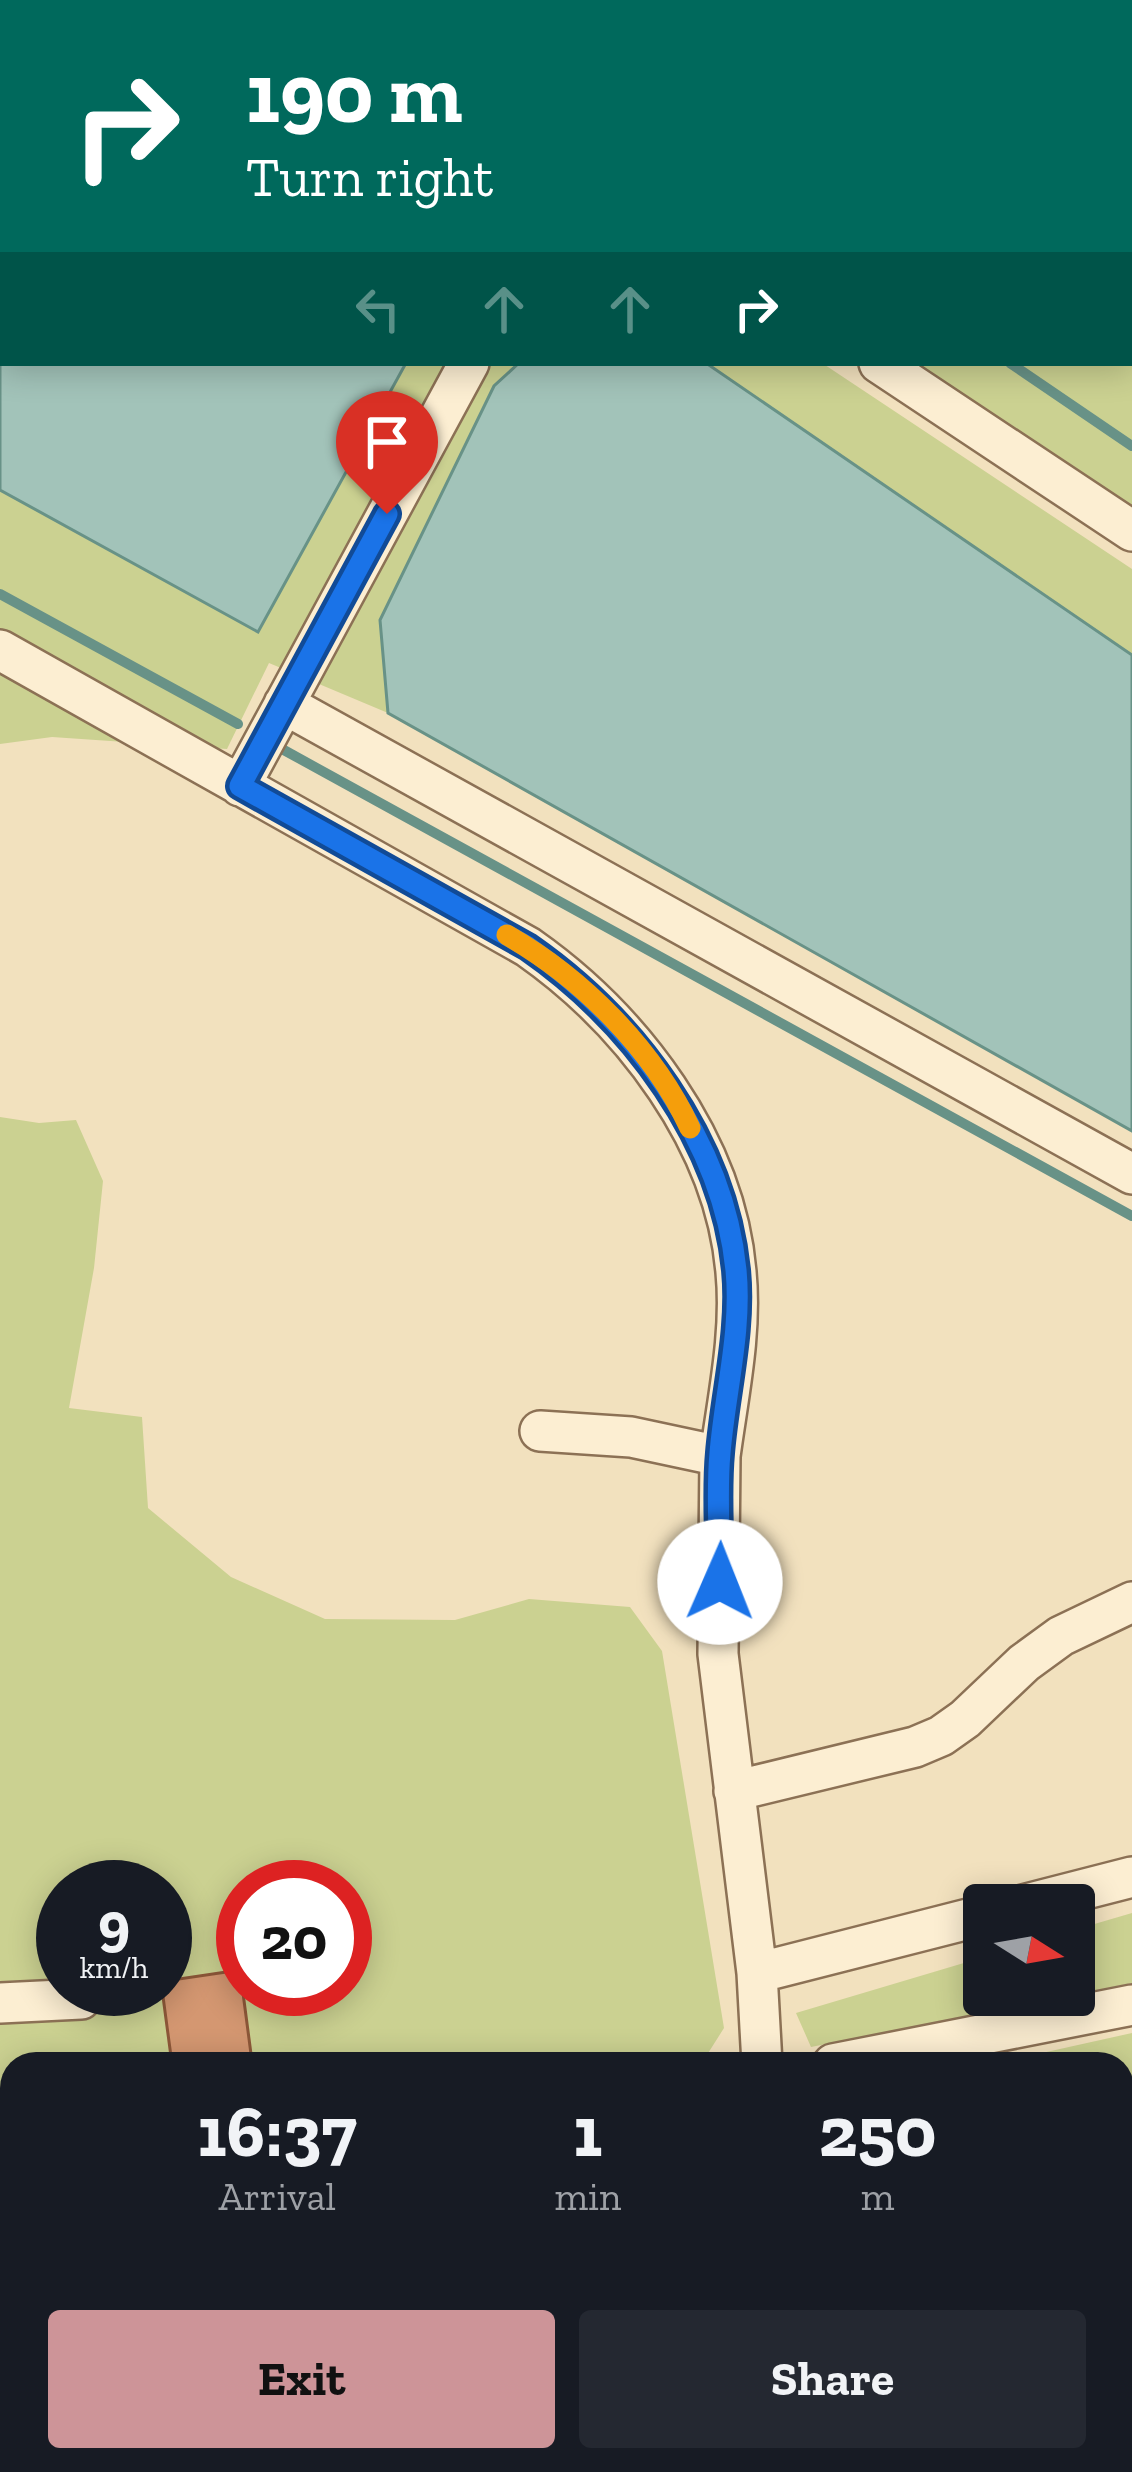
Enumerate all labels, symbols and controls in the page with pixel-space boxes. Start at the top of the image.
text: 190 m [246,43,463,144]
icon: right [48,48,204,204]
text: Turn right [246,145,493,210]
icon: left [345,276,411,342]
icon: ahead [471,276,537,342]
icon: ahead [597,276,663,342]
icon: right [723,276,789,342]
pin [336,391,438,514]
icon: arrive [354,409,420,475]
position arrow [657,1519,783,1645]
speed limit sign: 20 [216,1860,372,2016]
north arrow [963,1884,1095,2016]
map controls [963,1884,1095,2016]
text: 9 [98,1887,130,1959]
text: km/h [80,1950,148,1986]
text: 16:37 [197,2088,357,2174]
text: 1 [573,2088,602,2174]
text: 250 [819,2088,937,2174]
text: Arrival [218,2173,336,2220]
text: min [554,2173,621,2220]
text: m [861,2173,895,2220]
button: Exit [48,2310,555,2448]
button: Share [579,2310,1086,2448]

